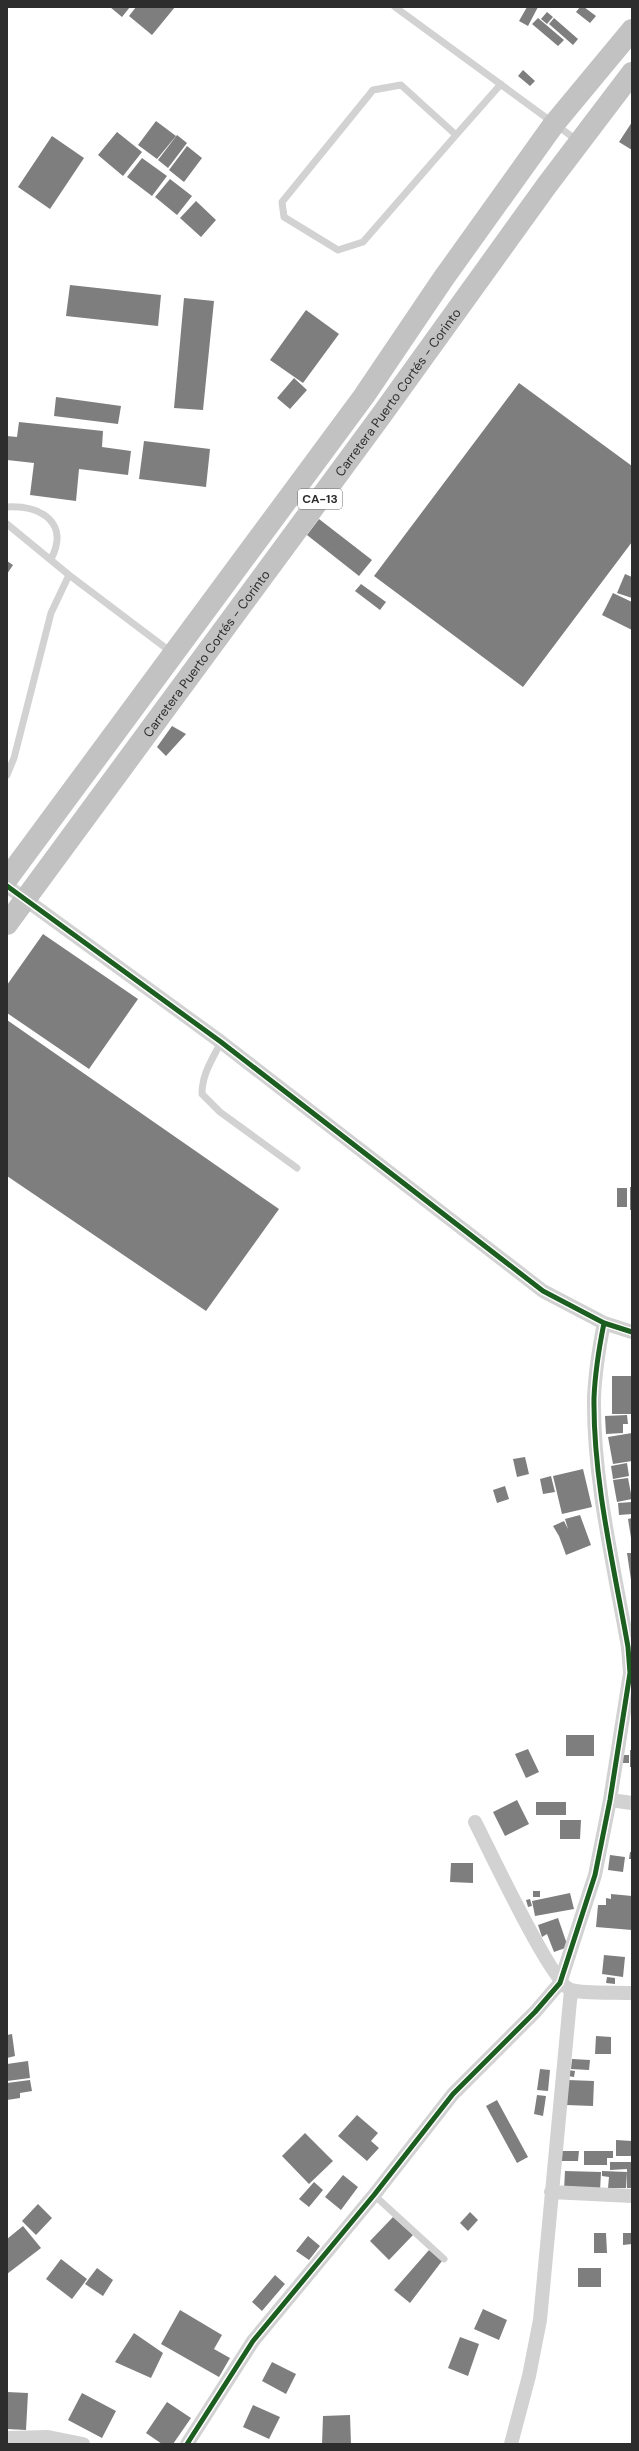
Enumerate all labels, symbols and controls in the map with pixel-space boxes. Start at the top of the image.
street label: Carretera Puerto Cortés - Corinto [331,304,464,479]
road number: CA-13 [298,489,342,509]
street label: Carretera Puerto Cortés - Corinto [139,566,273,740]

